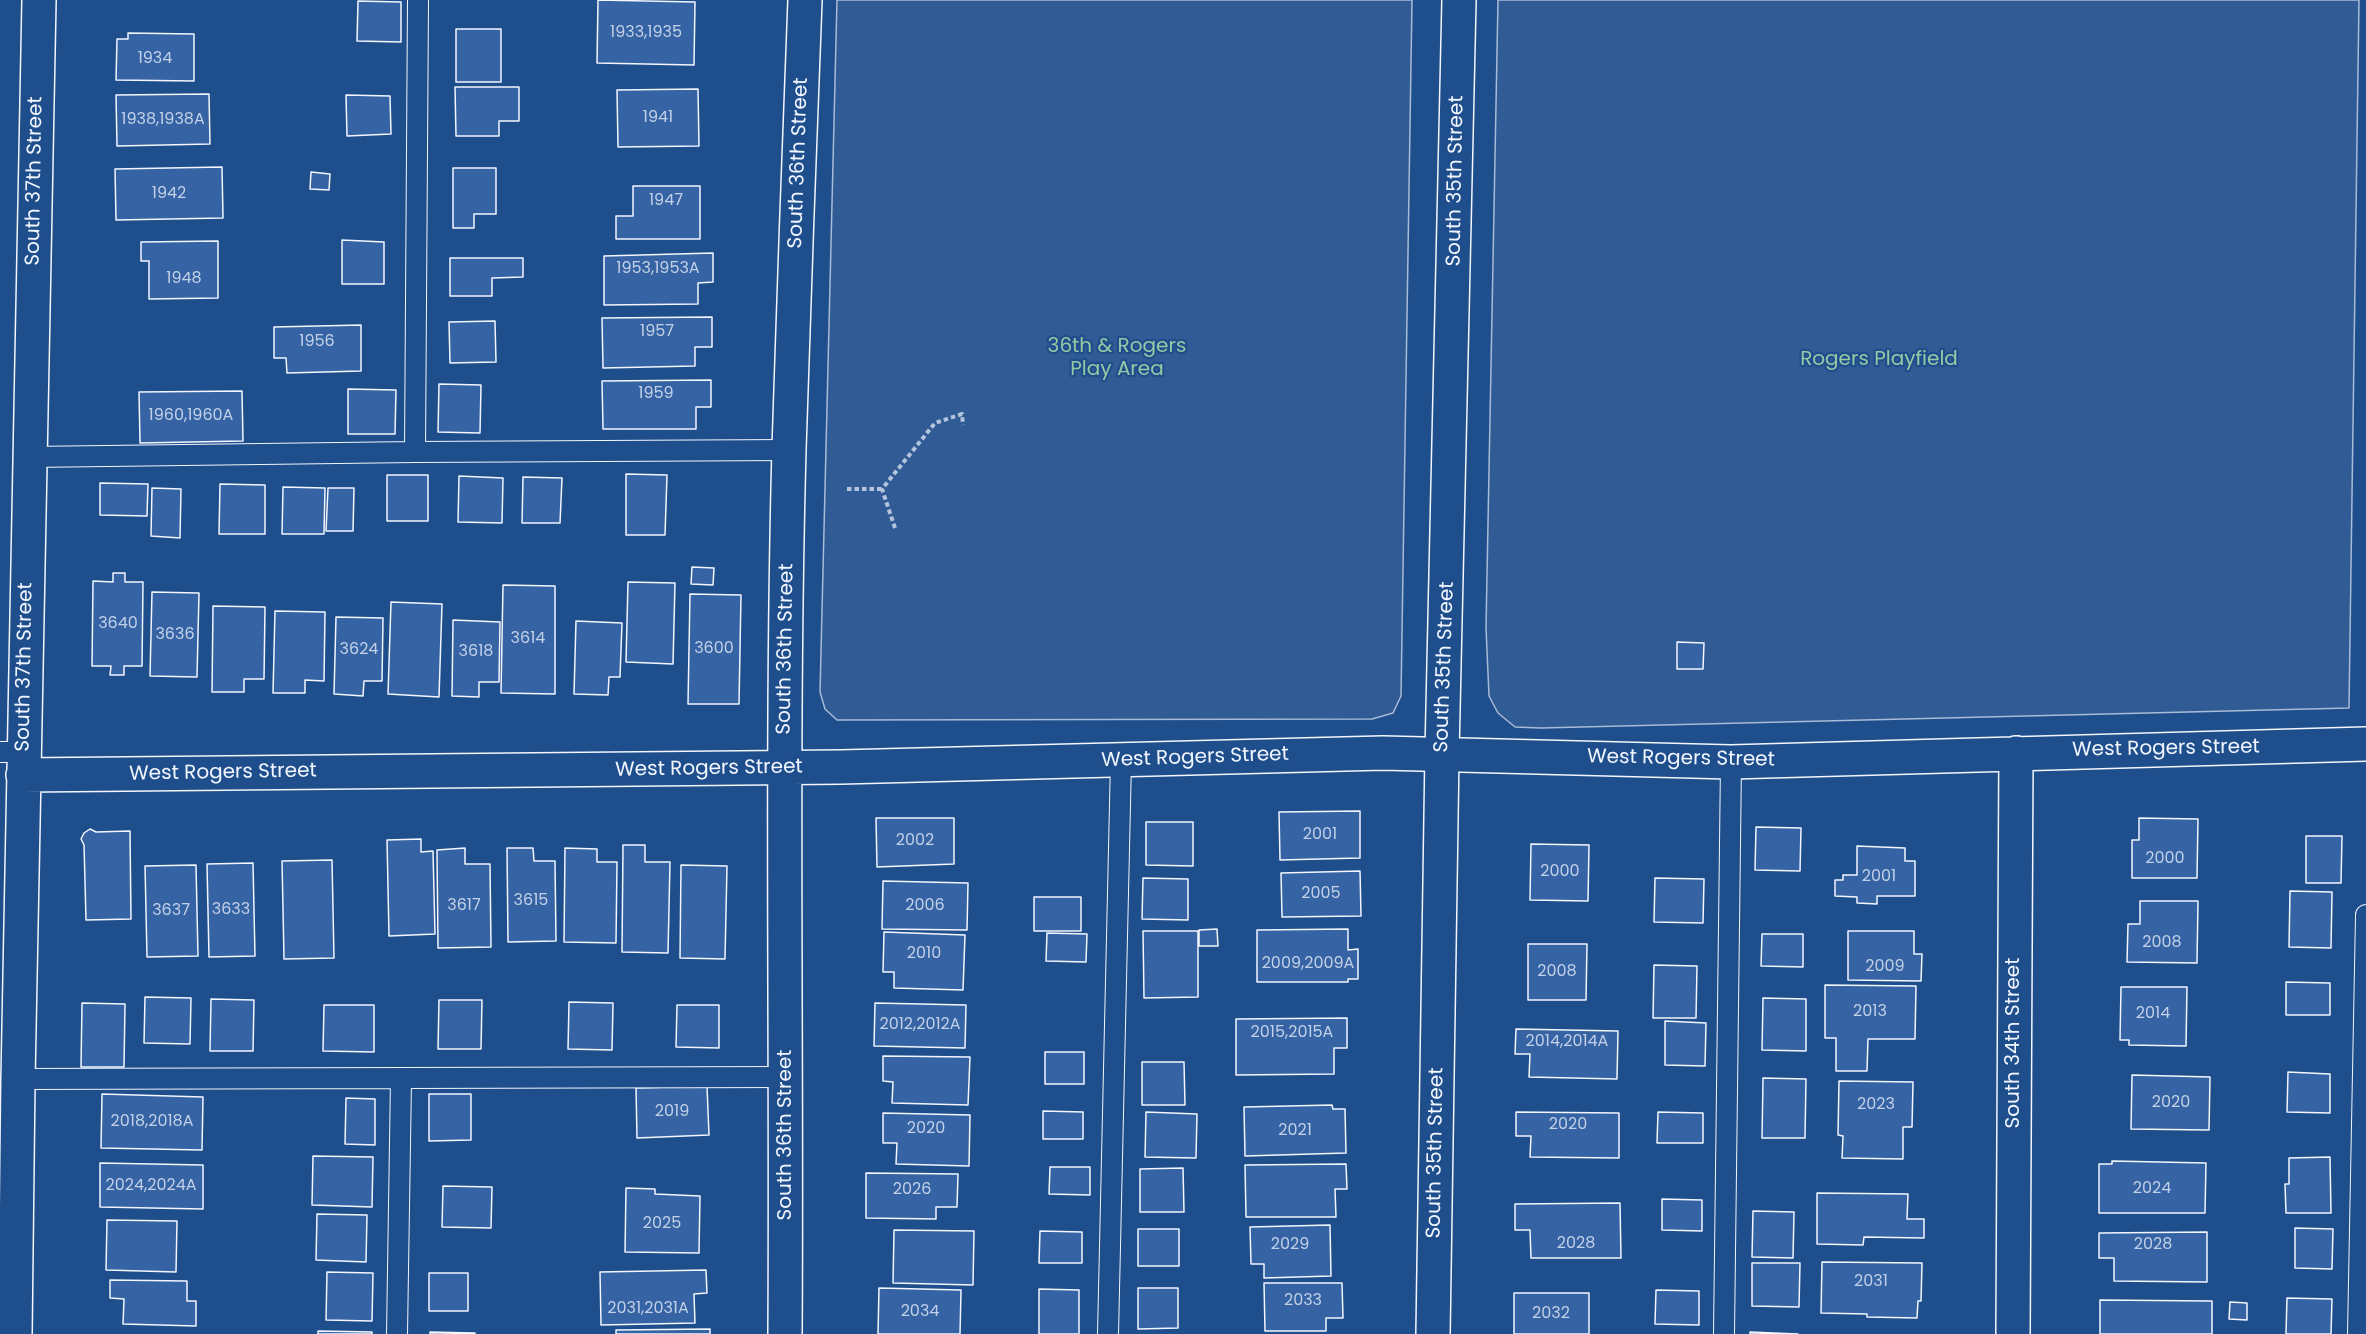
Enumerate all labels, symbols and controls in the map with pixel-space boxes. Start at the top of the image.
house number: 1933,1935 [610,23,682,43]
house number: 1934 [138,49,172,69]
street label: South 36th Street [784,77,814,249]
street label: South 35th Street [1443,95,1469,267]
street label: South 37th Street [22,96,48,266]
house number: 1941 [643,108,673,128]
house number: 1938,1938A [121,110,205,130]
house number: 1942 [152,184,186,204]
house number: 1947 [649,191,683,211]
house number: 1953,1953A [616,259,700,279]
house number: 1948 [166,269,202,289]
house number: 1957 [640,322,674,342]
house number: 1956 [299,332,335,352]
park label: 36th & Rogers Play Area [1048,335,1186,382]
park label: Rogers Playfield [1800,348,1958,372]
house number: 1959 [638,384,674,404]
house number: 1960,1960A [149,406,233,426]
street label: South 36th Street [773,563,799,735]
street label: South 35th Street [1430,581,1460,753]
street label: South 37th Street [12,582,38,752]
house number: 3640 [98,614,138,634]
house number: 3636 [155,625,195,645]
house number: 3614 [511,629,545,649]
house number: 3600 [694,639,734,659]
house number: 3624 [340,640,378,660]
house number: 3618 [459,642,493,662]
street label: West Rogers Street [2072,735,2260,763]
street label: West Rogers Street [1101,743,1289,773]
street label: West Rogers Street [1587,745,1775,773]
street label: West Rogers Street [615,755,803,783]
street label: West Rogers Street [129,759,317,787]
house number: 2001 [1303,825,1337,845]
house number: 2002 [896,831,934,851]
house number: 2000 [2145,849,2185,869]
house number: 2000 [1540,862,1580,882]
house number: 2001 [1862,867,1896,887]
house number: 2005 [1301,884,1341,904]
house number: 3615 [514,891,548,911]
house number: 3617 [447,896,481,916]
house number: 2006 [905,896,945,916]
house number: 3633 [212,900,250,920]
house number: 3637 [152,901,190,921]
house number: 2008 [2142,933,2182,953]
house number: 2010 [907,944,941,964]
house number: 2009,2009A [1262,954,1354,974]
house number: 2009 [1865,957,1905,977]
street label: South 34th Street [2002,957,2026,1129]
house number: 2008 [1537,962,1577,982]
house number: 2013 [1853,1002,1887,1022]
house number: 2014 [2136,1004,2170,1024]
house number: 2012,2012A [879,1015,961,1035]
house number: 2015,2015A [1251,1023,1333,1043]
house number: 2014,2014A [1526,1032,1608,1052]
street label: South 36th Street [774,1049,798,1221]
street label: South 35th Street [1423,1067,1449,1239]
house number: 2020 [2152,1093,2190,1113]
house number: 2023 [1857,1095,1895,1115]
house number: 2019 [655,1102,689,1122]
house number: 2018,2018A [111,1112,193,1132]
house number: 2020 [1549,1115,1587,1135]
house number: 2020 [907,1119,945,1139]
house number: 2021 [1278,1121,1312,1141]
house number: 2024,2024A [106,1176,196,1196]
house number: 2024 [2133,1179,2171,1199]
house number: 2026 [893,1180,931,1200]
house number: 2025 [643,1214,681,1234]
house number: 2028 [1557,1234,1595,1254]
house number: 2029 [1271,1235,1309,1255]
house number: 2028 [2134,1235,2172,1255]
house number: 2031 [1854,1272,1888,1292]
house number: 2033 [1284,1291,1322,1311]
house number: 2031,2031A [607,1299,689,1319]
house number: 2034 [901,1302,939,1322]
house number: 2032 [1532,1304,1570,1324]

